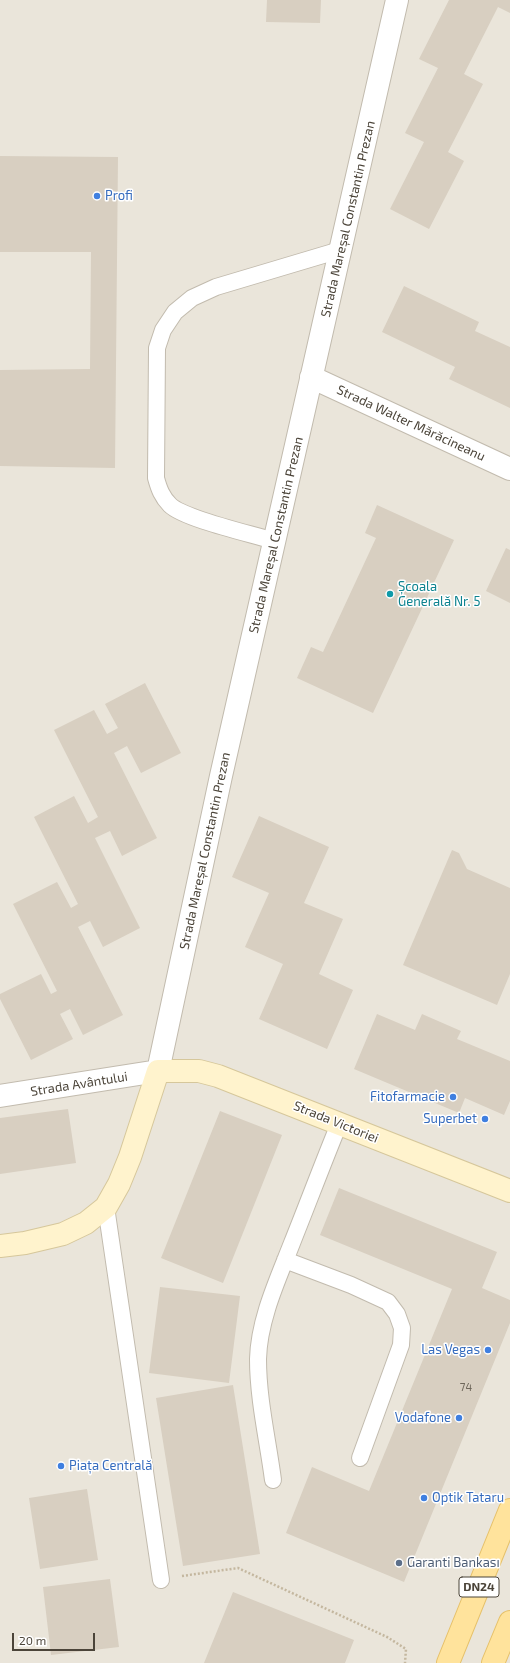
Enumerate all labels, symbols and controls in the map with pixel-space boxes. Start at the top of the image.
street label: Strada Mareșal Constantin Prezan [318,119,378,319]
place label: Profi [105,188,133,204]
marker: Profi [92,191,102,201]
street label: Strada Walter Mărăcineanu [334,382,488,464]
street label: Strada Mareșal Constantin Prezan [246,435,306,635]
place label: Școala Generală Nr. 5 [398,579,480,610]
marker: Școala Generală Nr. 5 [385,589,395,599]
street label: Strada Mareșal Constantin Prezan [176,751,234,951]
street label: Strada Avântului [29,1069,129,1099]
place label: Fitofarmacie [370,1089,445,1105]
marker: Fitofarmacie [448,1092,458,1102]
street label: Strada Victoriei [291,1098,381,1146]
place label: Superbet [423,1111,477,1127]
marker: Superbet [480,1114,490,1124]
place label: Las Vegas [421,1342,480,1358]
marker: Las Vegas [483,1345,493,1355]
house number: 74 [460,1380,472,1394]
place label: Vodafone [395,1410,451,1426]
marker: Vodafone [454,1413,464,1423]
place label: Piața Centrală [69,1458,152,1474]
marker: Piața Centrală [56,1461,66,1471]
place label: Optik Tataru [432,1490,504,1506]
marker: Optik Tataru [419,1493,429,1503]
place label: Garanti Bankası [407,1555,500,1571]
marker: Garanti Bankası [394,1558,404,1568]
road number: DN24 [459,1577,499,1597]
scale bar [14,1625,97,1651]
text: 20 m [19,1633,46,1647]

